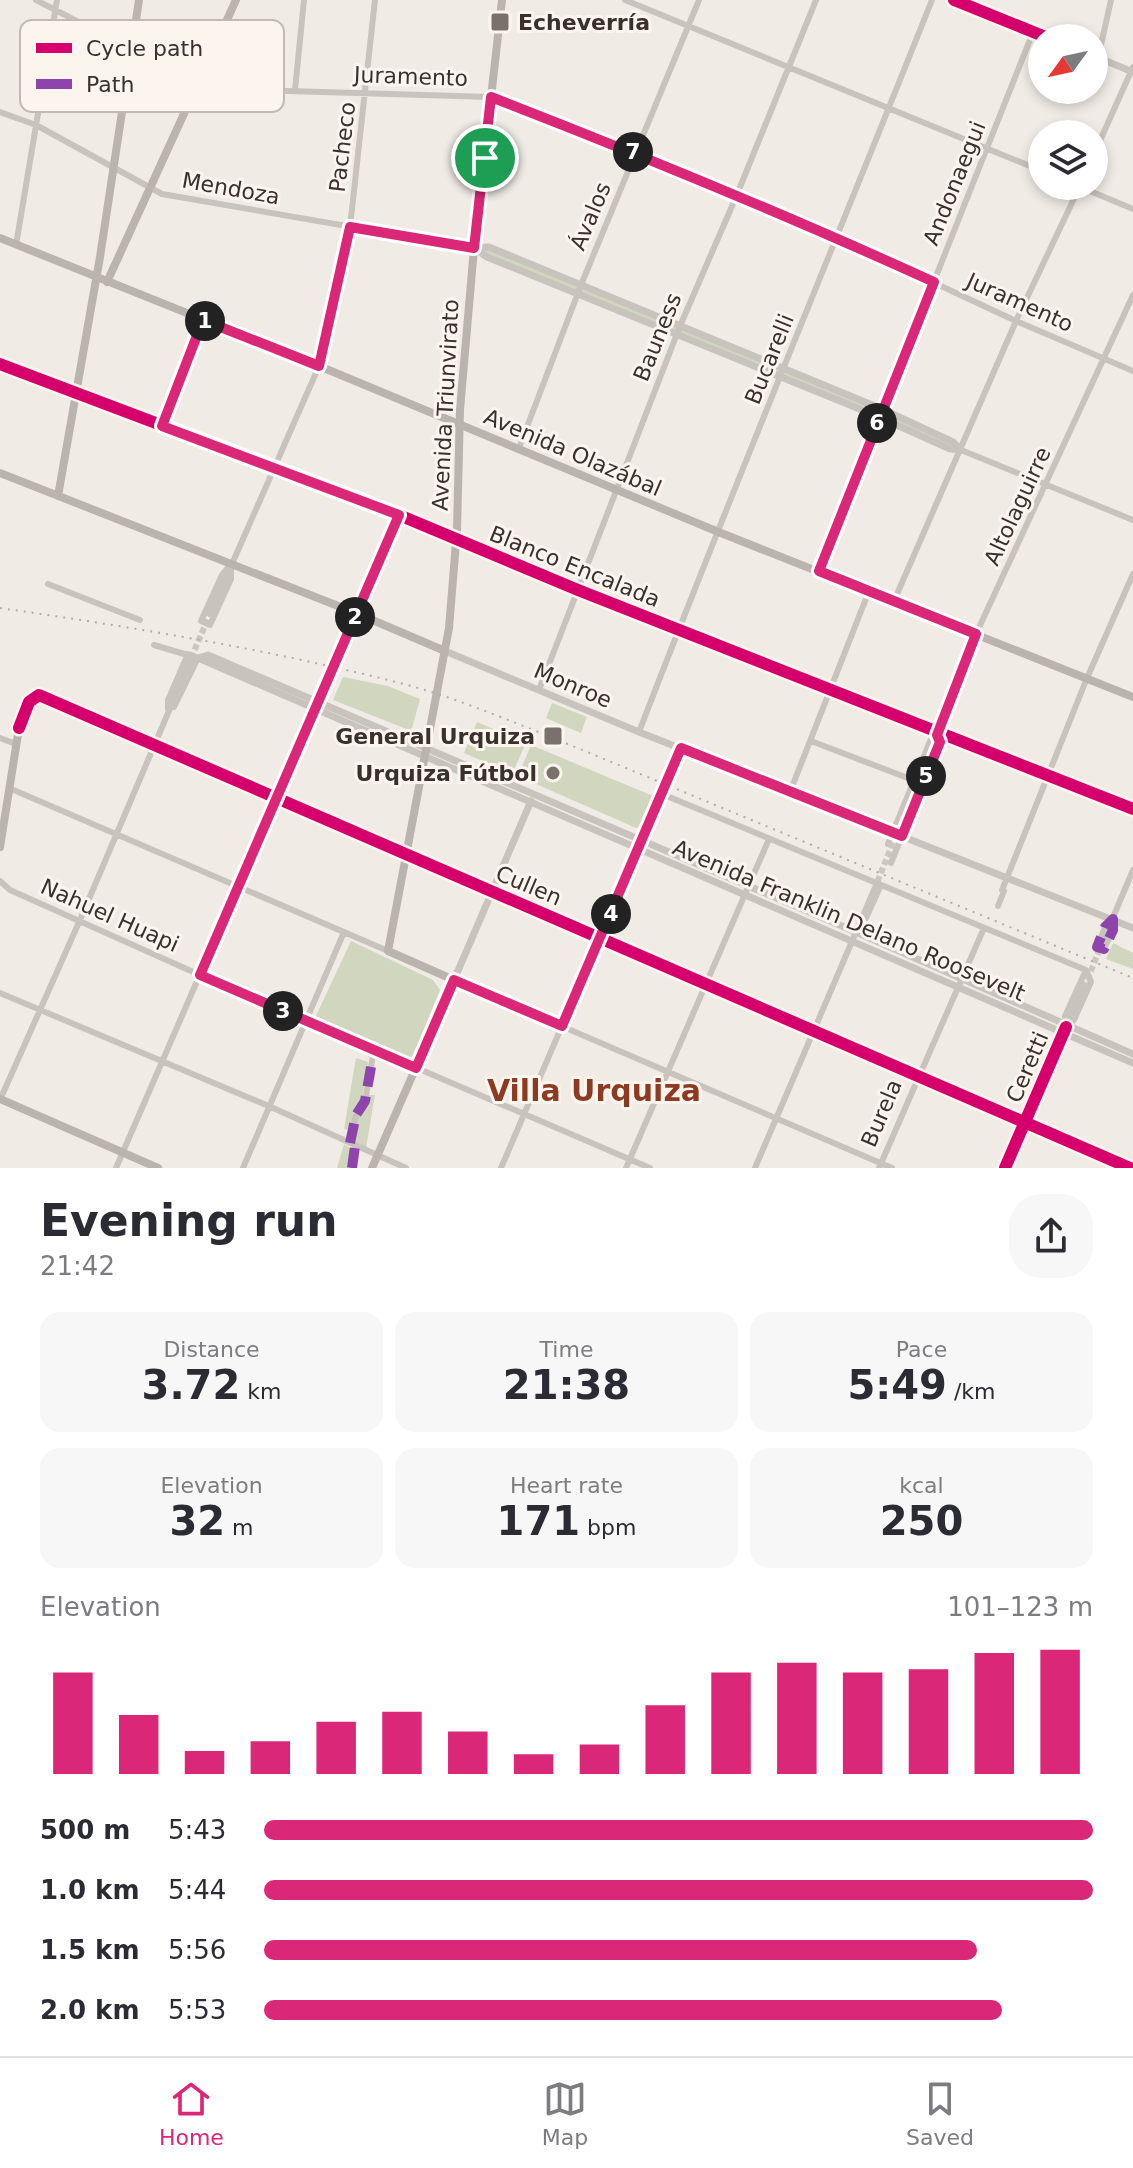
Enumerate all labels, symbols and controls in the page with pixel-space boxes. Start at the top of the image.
place label: Echeverría [518,10,650,35]
marker: Echeverría [489,11,511,33]
legend [20,20,284,112]
north arrow [1028,24,1108,104]
map controls [1028,24,1108,200]
text: Cycle path [86,36,203,61]
street label: Juramento [352,62,468,91]
text: Path [86,72,134,97]
street label: Pacheco [325,100,360,194]
street label: Andonaegui [918,118,991,249]
button: layers [1028,120,1108,200]
pin [451,124,519,192]
pin: 7 [613,132,653,172]
icon: arrive [463,136,507,180]
text: 7 [625,139,641,164]
street label: Mendoza [180,168,282,209]
street label: Ávalos [565,178,616,254]
street label: Juramento [961,267,1077,337]
street label: Bauness [628,289,686,385]
street label: Avenida Triunvirato [427,299,464,511]
pin: 1 [185,301,225,341]
text: 1 [197,308,213,333]
street label: Bucarelli [740,310,799,408]
pin: 6 [857,403,897,443]
street label: Avenida Olazábal [480,404,665,501]
text: 6 [869,410,885,435]
street label: Altolaguirre [979,443,1056,569]
street label: Blanco Encalada [486,521,664,612]
pin: 2 [335,597,375,637]
text: 2 [347,604,363,629]
street label: Monroe [530,658,615,713]
place label: General Urquiza [335,724,535,749]
marker: General Urquiza [542,725,564,747]
pin: 5 [906,756,946,796]
place label: Urquiza Fútbol [356,761,537,786]
text: 5 [918,763,934,788]
marker: Urquiza Fútbol [544,764,562,782]
street label: Avenida Franklin Delano Roosevelt [669,835,1029,1006]
street label: Cullen [492,860,565,910]
street label: Nahuel Huapi [37,874,183,957]
pin: 4 [591,894,631,934]
text: 4 [603,901,619,926]
pin: 3 [263,991,303,1031]
text: 3 [275,998,291,1023]
street label: Ceretti [1001,1028,1053,1106]
district label: Villa Urquiza [487,1073,701,1108]
street label: Burela [856,1076,907,1151]
button: share [1009,1194,1093,1278]
text: Evening run [40,1195,337,1246]
text: 21:42 [40,1251,115,1281]
text: Distance [163,1337,260,1362]
text: Time [540,1337,593,1362]
text: Pace [896,1337,947,1362]
text: 3.72 [142,1362,240,1408]
text: 21:38 [503,1362,630,1408]
text: 5:49 [847,1362,947,1408]
text: km [240,1379,281,1404]
text: /km [947,1379,996,1404]
text: Elevation [160,1473,263,1498]
text: Heart rate [510,1473,623,1498]
text: kcal [899,1473,944,1498]
text: 32 [169,1498,225,1544]
text: 171 [497,1498,580,1544]
text: 250 [880,1498,963,1544]
text: m [225,1515,254,1540]
text: bpm [580,1515,636,1540]
text: Elevation [40,1592,161,1622]
text: 101–123 m [947,1592,1093,1622]
text: 500 m [40,1815,130,1845]
text: 5:43 [168,1815,226,1845]
text: 1.0 km [40,1875,140,1905]
text: 5:44 [168,1875,226,1905]
text: 1.5 km [40,1935,140,1965]
text: 5:56 [168,1935,226,1965]
text: 2.0 km [40,1995,140,2025]
text: 5:53 [168,1995,226,2025]
tab: Home [159,2077,224,2150]
tab: Map [542,2077,588,2150]
tab: Saved [906,2077,974,2150]

